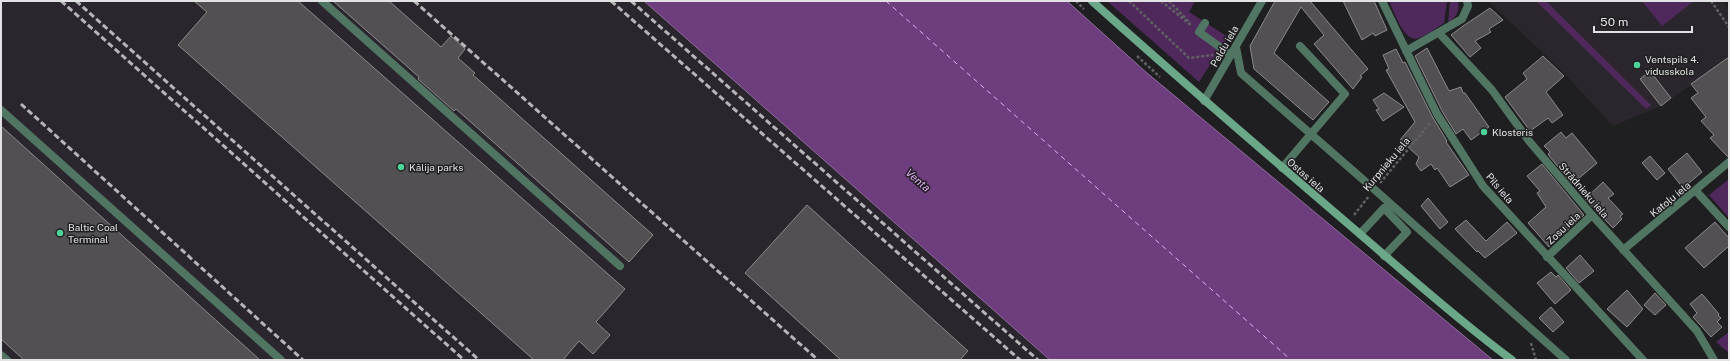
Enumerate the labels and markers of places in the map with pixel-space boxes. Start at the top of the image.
place label: Ventspils 4. vidusskola [1645,53,1699,77]
marker: Ventspils 4. vidusskola [1632,60,1642,70]
place label: Klosteris [1492,126,1533,138]
marker: Klosteris [1479,127,1489,137]
place label: Kālija parks [409,161,463,173]
marker: Kālija parks [396,162,406,172]
place label: Baltic Coal Terminal [68,221,118,245]
marker: Baltic Coal Terminal [55,228,65,238]

